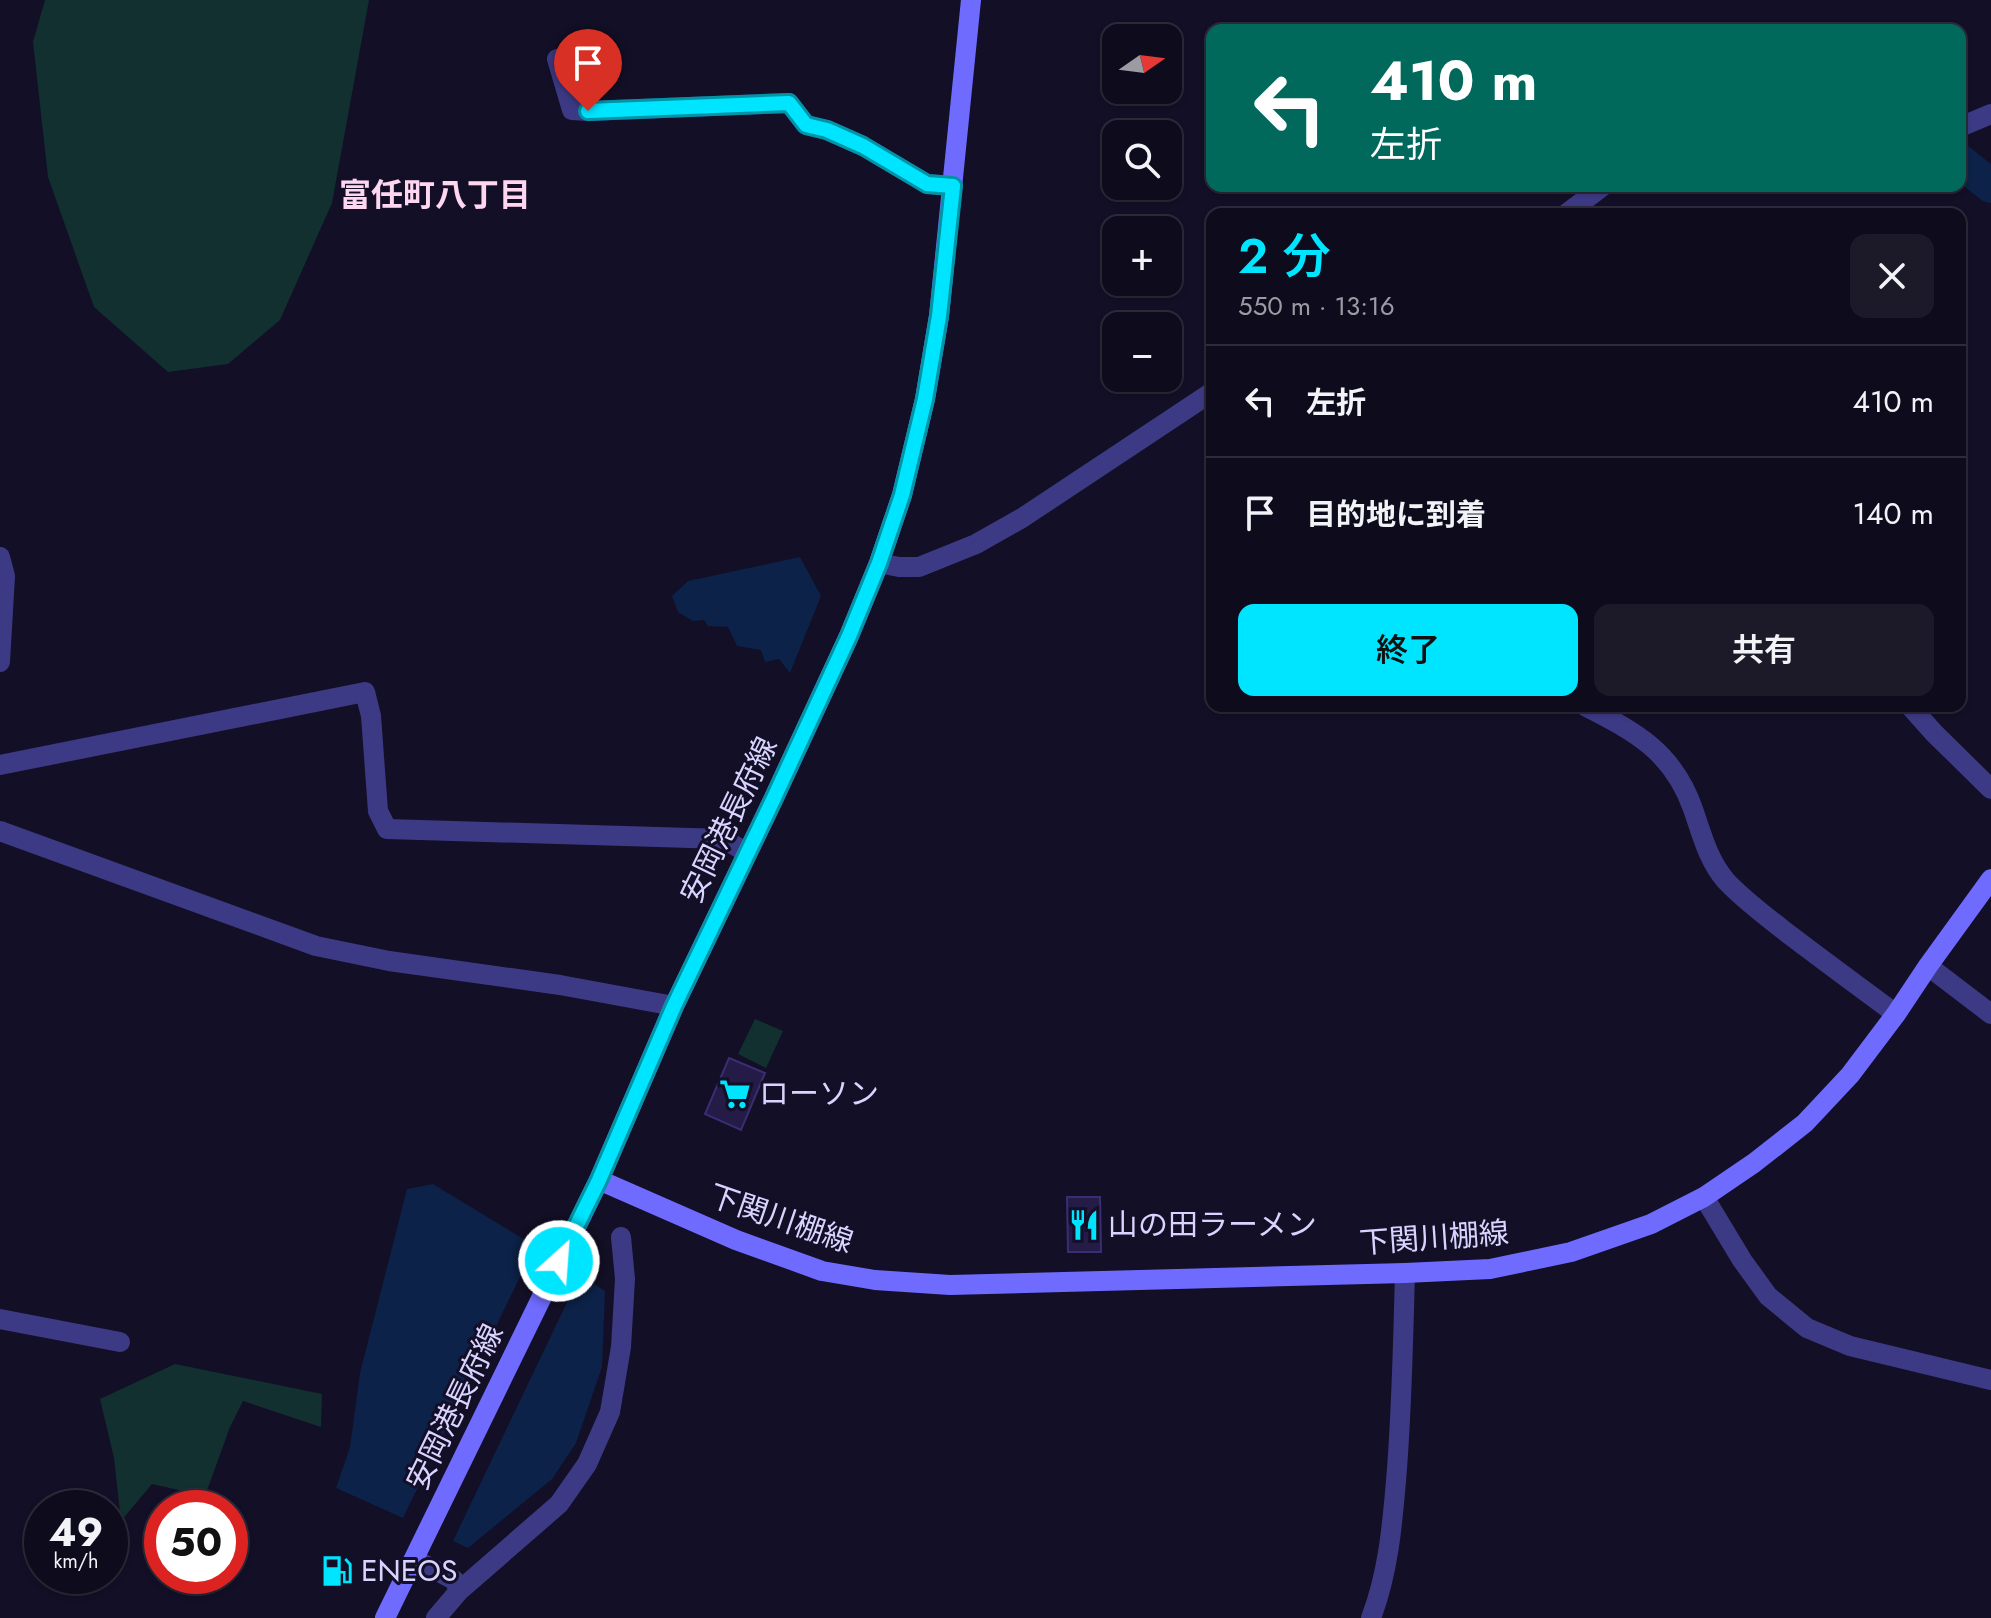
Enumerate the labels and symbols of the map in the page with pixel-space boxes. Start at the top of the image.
north arrow [1102,24,1182,104]
pin [554,29,622,111]
district label: 富任町八丁目 [339,172,531,218]
street label: 安岡港長府線 [670,729,787,910]
place label: ローソン [759,1072,879,1115]
supermarket icon: ローソン [718,1077,752,1111]
street label: 下関川棚線 [703,1174,859,1263]
place label: 山の田ラーメン [1108,1203,1317,1246]
restaurant icon: 山の田ラーメン [1067,1208,1101,1242]
street label: 下関川棚線 [1358,1211,1510,1264]
position arrow [517,1219,601,1303]
street label: 安岡港長府線 [396,1316,513,1497]
speed limit sign: 50 [144,1490,248,1594]
place label: ENEOS [361,1549,457,1592]
fuel station icon: ENEOS [320,1554,354,1588]

